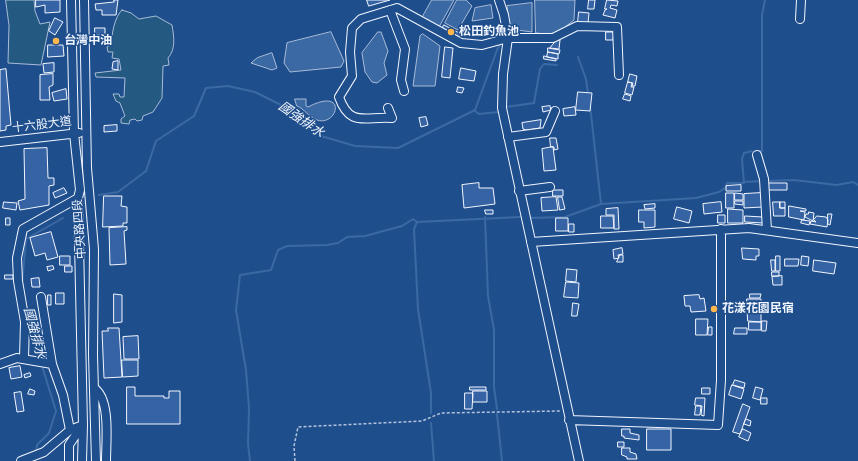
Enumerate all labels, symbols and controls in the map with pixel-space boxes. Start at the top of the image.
place label: 松田釣魚池 [459,25,519,39]
marker: 松田釣魚池 [446,27,456,37]
place label: 台灣中油 [64,34,112,48]
marker: 台灣中油 [51,36,61,46]
water label: 國強排水 [275,99,327,141]
street label: 十六股大道 [11,114,73,136]
street label: 中央路四段 [71,199,89,259]
place label: 花漾花園民宿 [722,302,794,316]
marker: 花漾花園民宿 [709,304,719,314]
water label: 國強排水 [20,306,48,360]

